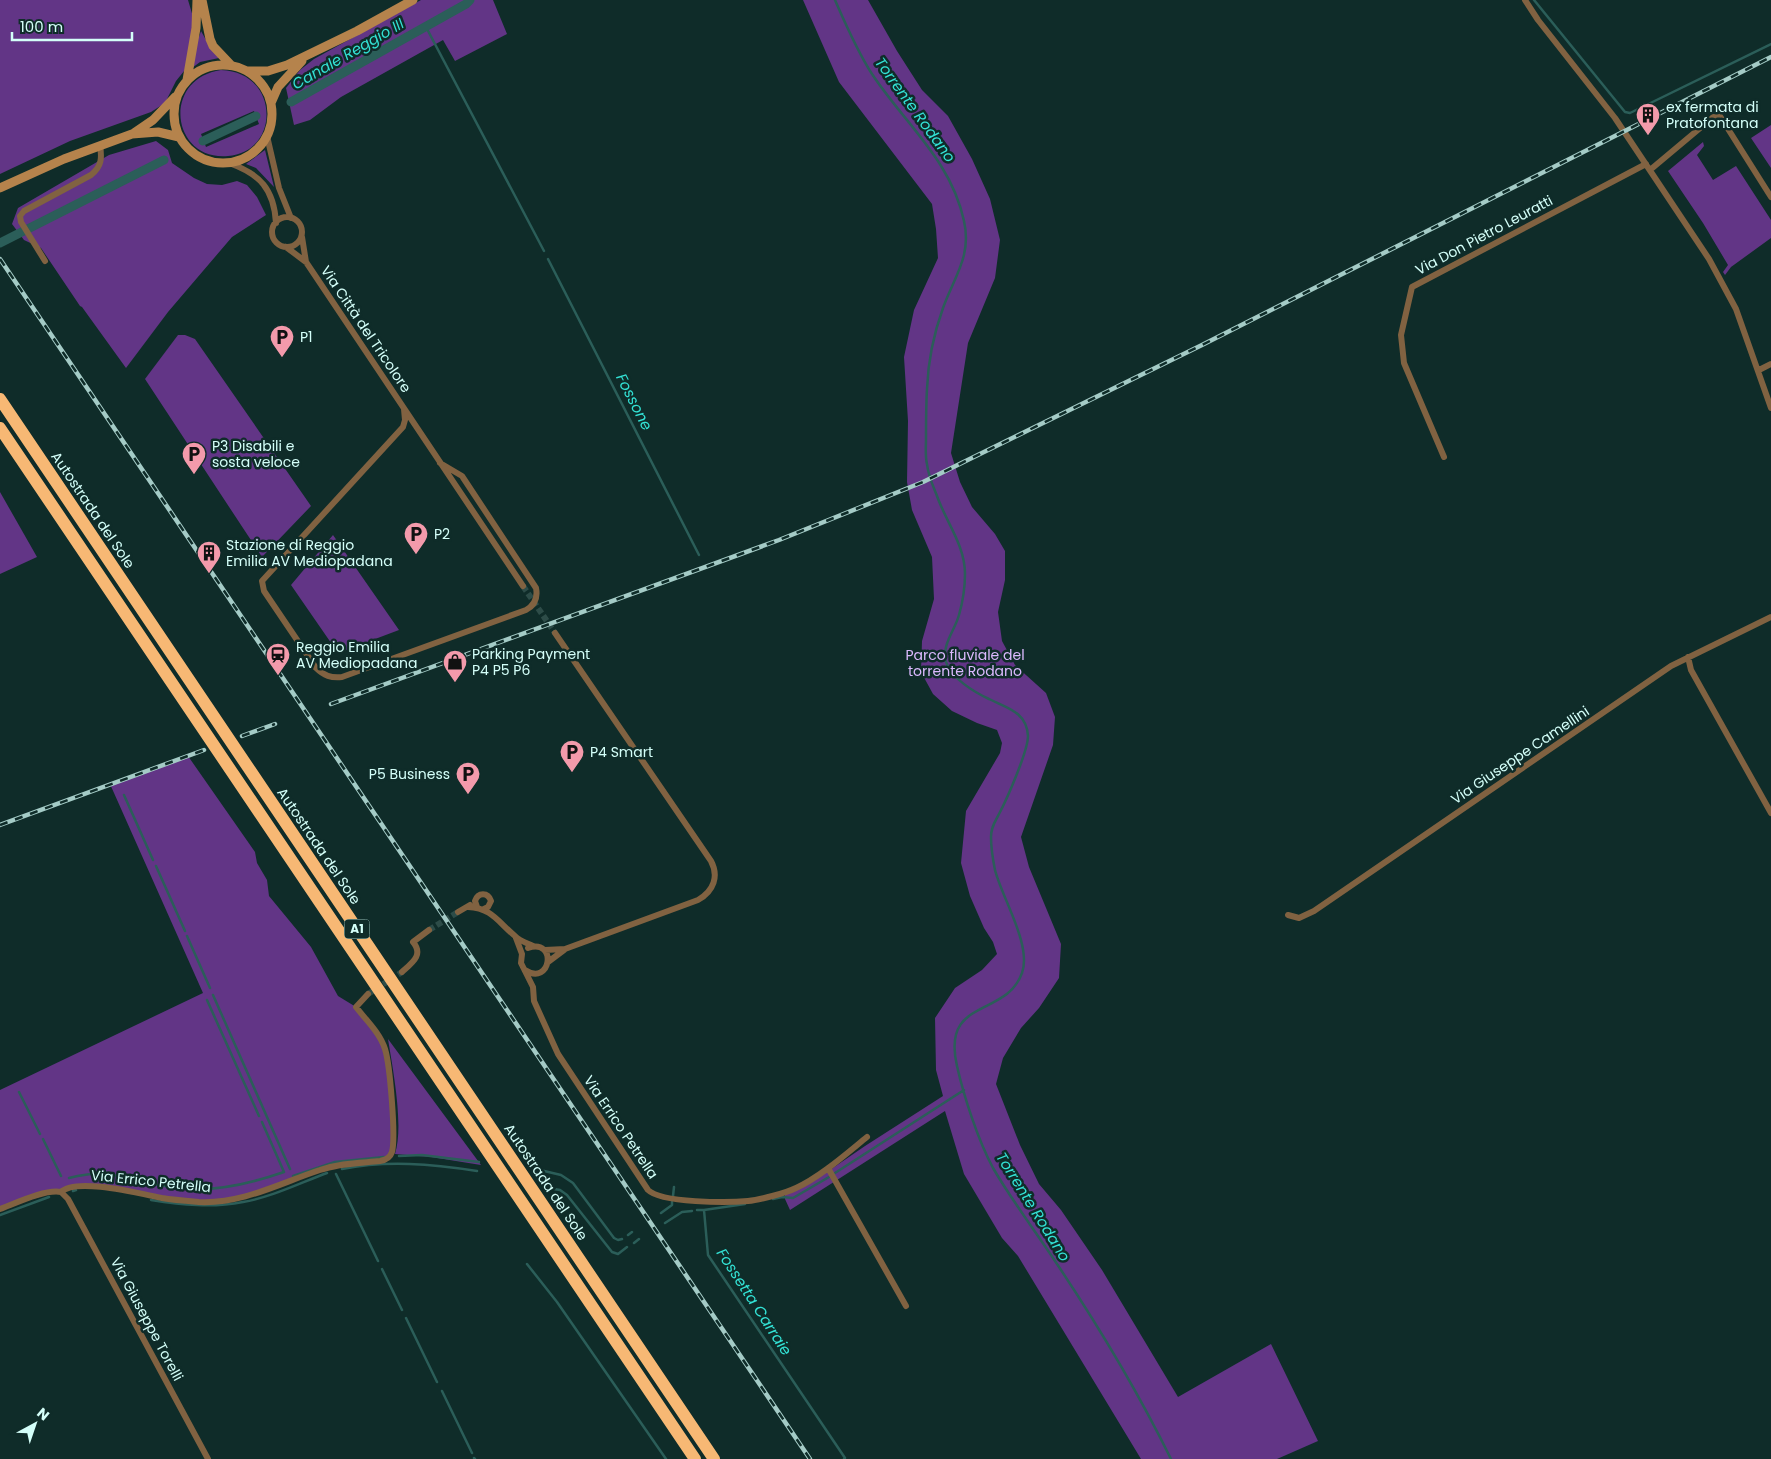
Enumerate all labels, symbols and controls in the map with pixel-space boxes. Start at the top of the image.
scale bar [12,10,132,42]
water label: Canale Reggio III [288,13,408,94]
text: 100 m [20,16,63,37]
water label: Torrente Rodano [870,53,961,167]
place label: ex fermata di Pratofontana [1666,97,1759,133]
building icon: ex fermata di Pratofontana [1635,102,1661,136]
street label: Via Don Pietro Leuratti [1412,190,1556,280]
street label: Via Città del Tricolore [316,262,416,397]
parking icon: P1 [269,324,295,358]
place label: P1 [300,327,313,347]
water label: Fossone [611,370,658,434]
place label: P3 Disabili e sosta veloce [212,436,300,472]
parking icon: P3 Disabili e sosta veloce [181,441,207,475]
street label: Autostrada del Sole [46,448,140,573]
parking icon: P2 [403,521,429,555]
place label: P2 [434,524,450,544]
place label: Stazione di Reggio Emilia AV Mediopadana [226,535,393,571]
building icon: Stazione di Reggio Emilia AV Mediopadana [196,540,222,574]
place label: Reggio Emilia AV Mediopadana [296,637,418,673]
station icon: Reggio Emilia AV Mediopadana [265,642,291,676]
place label: Parking Payment P4 P5 P6 [472,644,590,680]
park label: Parco fluviale del torrente Rodano [905,645,1025,681]
shop icon: Parking Payment P4 P5 P6 [442,649,468,683]
street label: Via Giuseppe Camellini [1447,701,1593,809]
parking icon: P4 Smart [559,739,585,773]
place label: P4 Smart [590,742,653,762]
parking icon: P5 Business [455,761,481,795]
place label: P5 Business [369,764,450,784]
street label: Autostrada del Sole [272,784,366,909]
road number: A1 [344,920,370,939]
street label: Via Errico Petrella [579,1071,663,1183]
street label: Autostrada del Sole [499,1120,593,1245]
water label: Torrente Rodano [991,1148,1076,1265]
street label: Via Errico Petrella [90,1165,212,1197]
water label: Fossetta Carraie [712,1244,797,1359]
street label: Via Giuseppe Torelli [106,1254,188,1384]
north arrow [10,1399,60,1449]
text: N [33,1403,54,1425]

